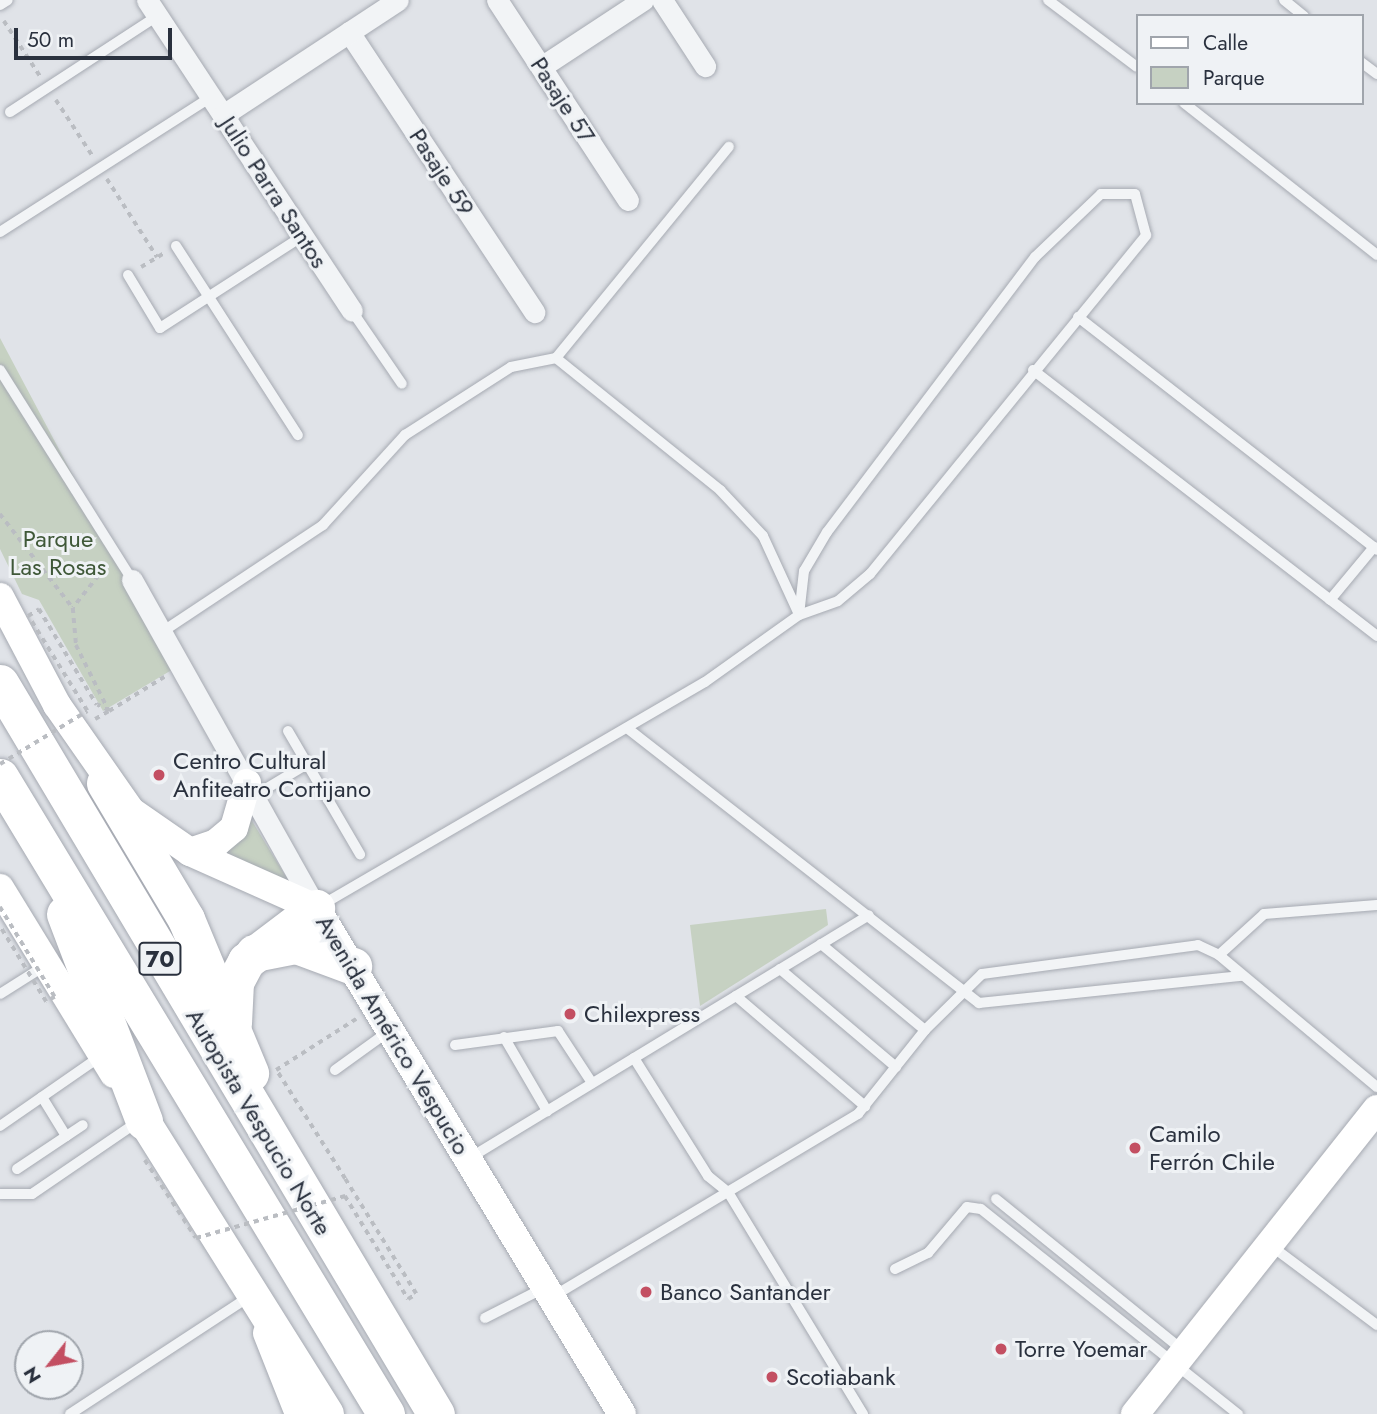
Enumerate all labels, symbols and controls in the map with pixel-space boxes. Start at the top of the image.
scale bar [18,14,175,58]
legend [1136,14,1363,105]
text: 50 m [27,25,74,55]
text: Calle [1203,28,1248,58]
street label: Pasaje 57 [525,52,601,148]
text: Parque [1203,63,1265,93]
street label: Julio Parra Santos [214,111,334,273]
street label: Pasaje 59 [403,123,481,221]
park label: Parque Las Rosas [10,525,106,581]
place label: Centro Cultural Anfiteatro Cortijano [173,747,371,803]
marker: Centro Cultural Anfiteatro Cortijano [151,767,167,783]
street label: Avenida Américo Vespucio [310,910,476,1160]
road number: 70 [137,940,183,978]
place label: Chilexpress [584,1000,700,1028]
street label: Autopista Vespucio Norte [180,1003,338,1241]
marker: Chilexpress [562,1006,578,1022]
place label: Camilo Ferrón Chile [1149,1120,1275,1176]
marker: Camilo Ferrón Chile [1127,1140,1143,1156]
place label: Banco Santander [660,1278,831,1306]
marker: Banco Santander [638,1284,654,1300]
north arrow [14,1330,84,1400]
place label: Torre Yoemar [1015,1335,1148,1363]
marker: Torre Yoemar [993,1341,1009,1357]
text: N [17,1362,48,1388]
place label: Scotiabank [786,1363,896,1391]
marker: Scotiabank [764,1369,780,1385]

